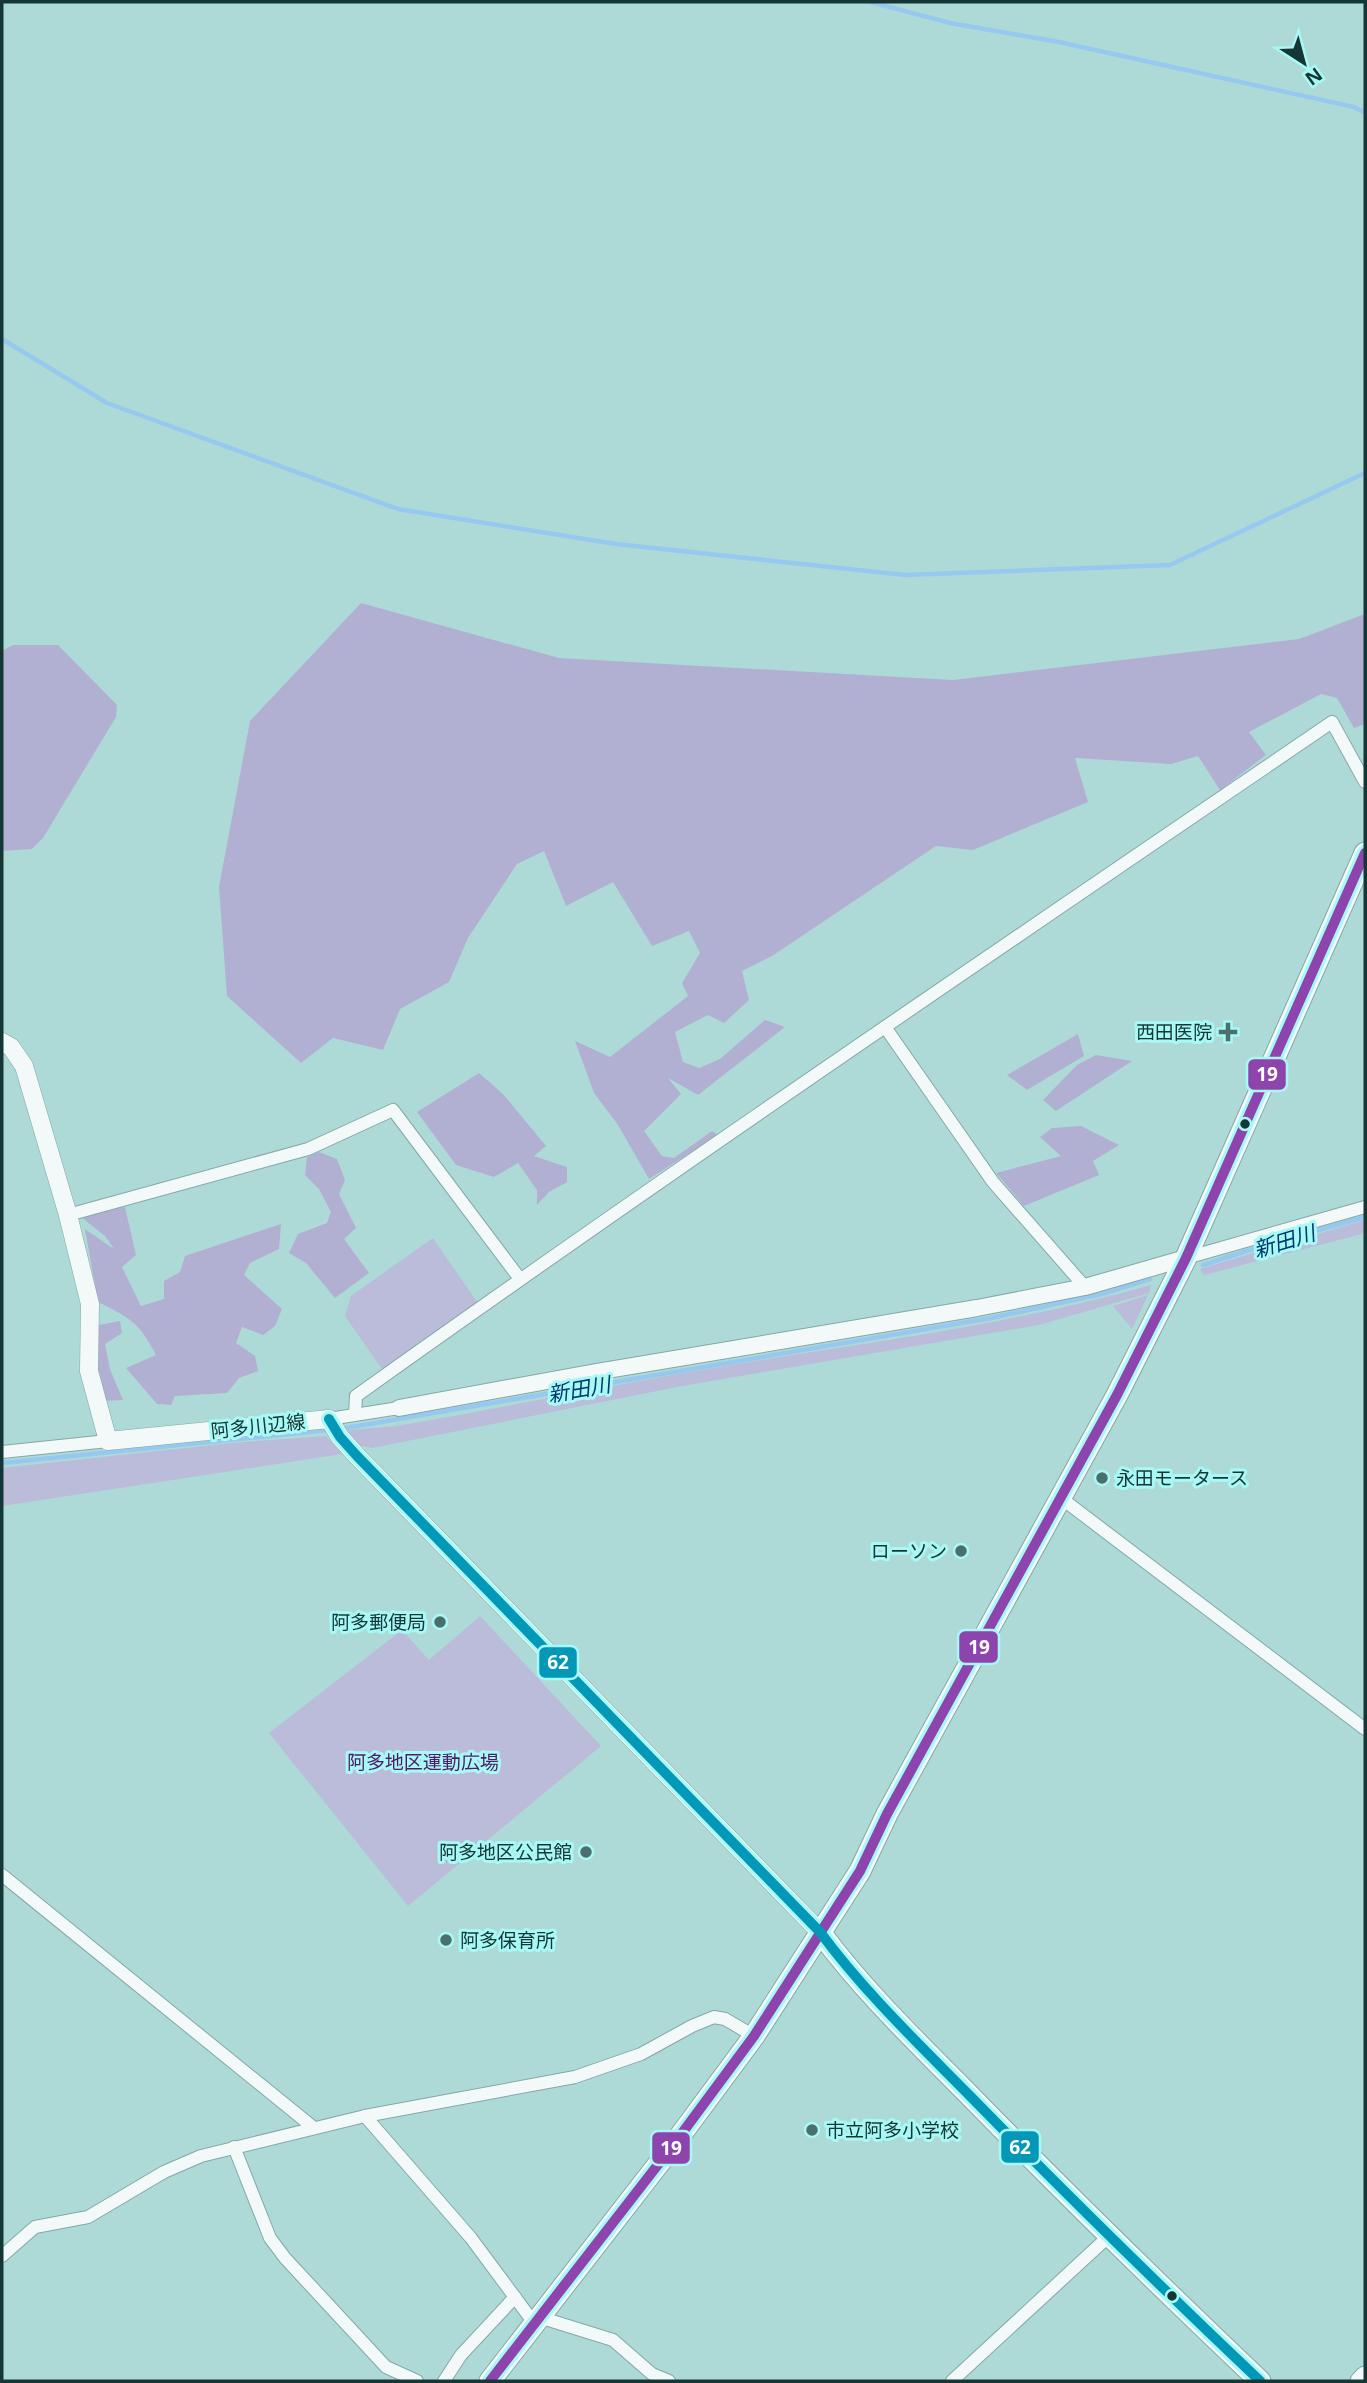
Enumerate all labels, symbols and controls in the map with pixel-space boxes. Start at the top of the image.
north arrow [1269,28,1339,98]
text: N [1300,62,1328,92]
place label: 西田医院 [1136,1019,1212,1045]
marker: 西田医院 [1218,1022,1238,1042]
line badge: 19 [1247,1058,1287,1091]
text: 19 [1256,1061,1278,1087]
unlabelled marker [1238,1117,1252,1131]
water label: 新田川 [1250,1218,1320,1264]
water label: 新田川 [546,1369,614,1408]
street label: 阿多川辺線 [209,1408,307,1444]
place label: 永田モータース [1116,1465,1248,1491]
marker: 永田モータース [1094,1470,1110,1486]
place label: ローソン [871,1538,947,1564]
marker: ローソン [953,1543,969,1559]
place label: 阿多郵便局 [331,1609,426,1635]
marker: 阿多郵便局 [432,1614,448,1630]
line badge: 19 [958,1630,999,1664]
text: 19 [968,1634,990,1660]
line badge: 62 [538,1646,578,1679]
text: 62 [547,1649,569,1675]
park label: 阿多地区運動広場 [347,1749,499,1775]
place label: 阿多地区公民館 [439,1839,572,1865]
marker: 阿多地区公民館 [578,1844,594,1860]
place label: 阿多保育所 [460,1927,555,1953]
marker: 阿多保育所 [438,1932,454,1948]
place label: 市立阿多小学校 [826,2117,959,2143]
marker: 市立阿多小学校 [804,2122,820,2138]
line badge: 62 [1000,2130,1040,2164]
line badge: 19 [651,2131,691,2165]
text: 62 [1009,2134,1031,2160]
text: 19 [660,2135,682,2161]
unlabelled marker [1165,2289,1179,2303]

